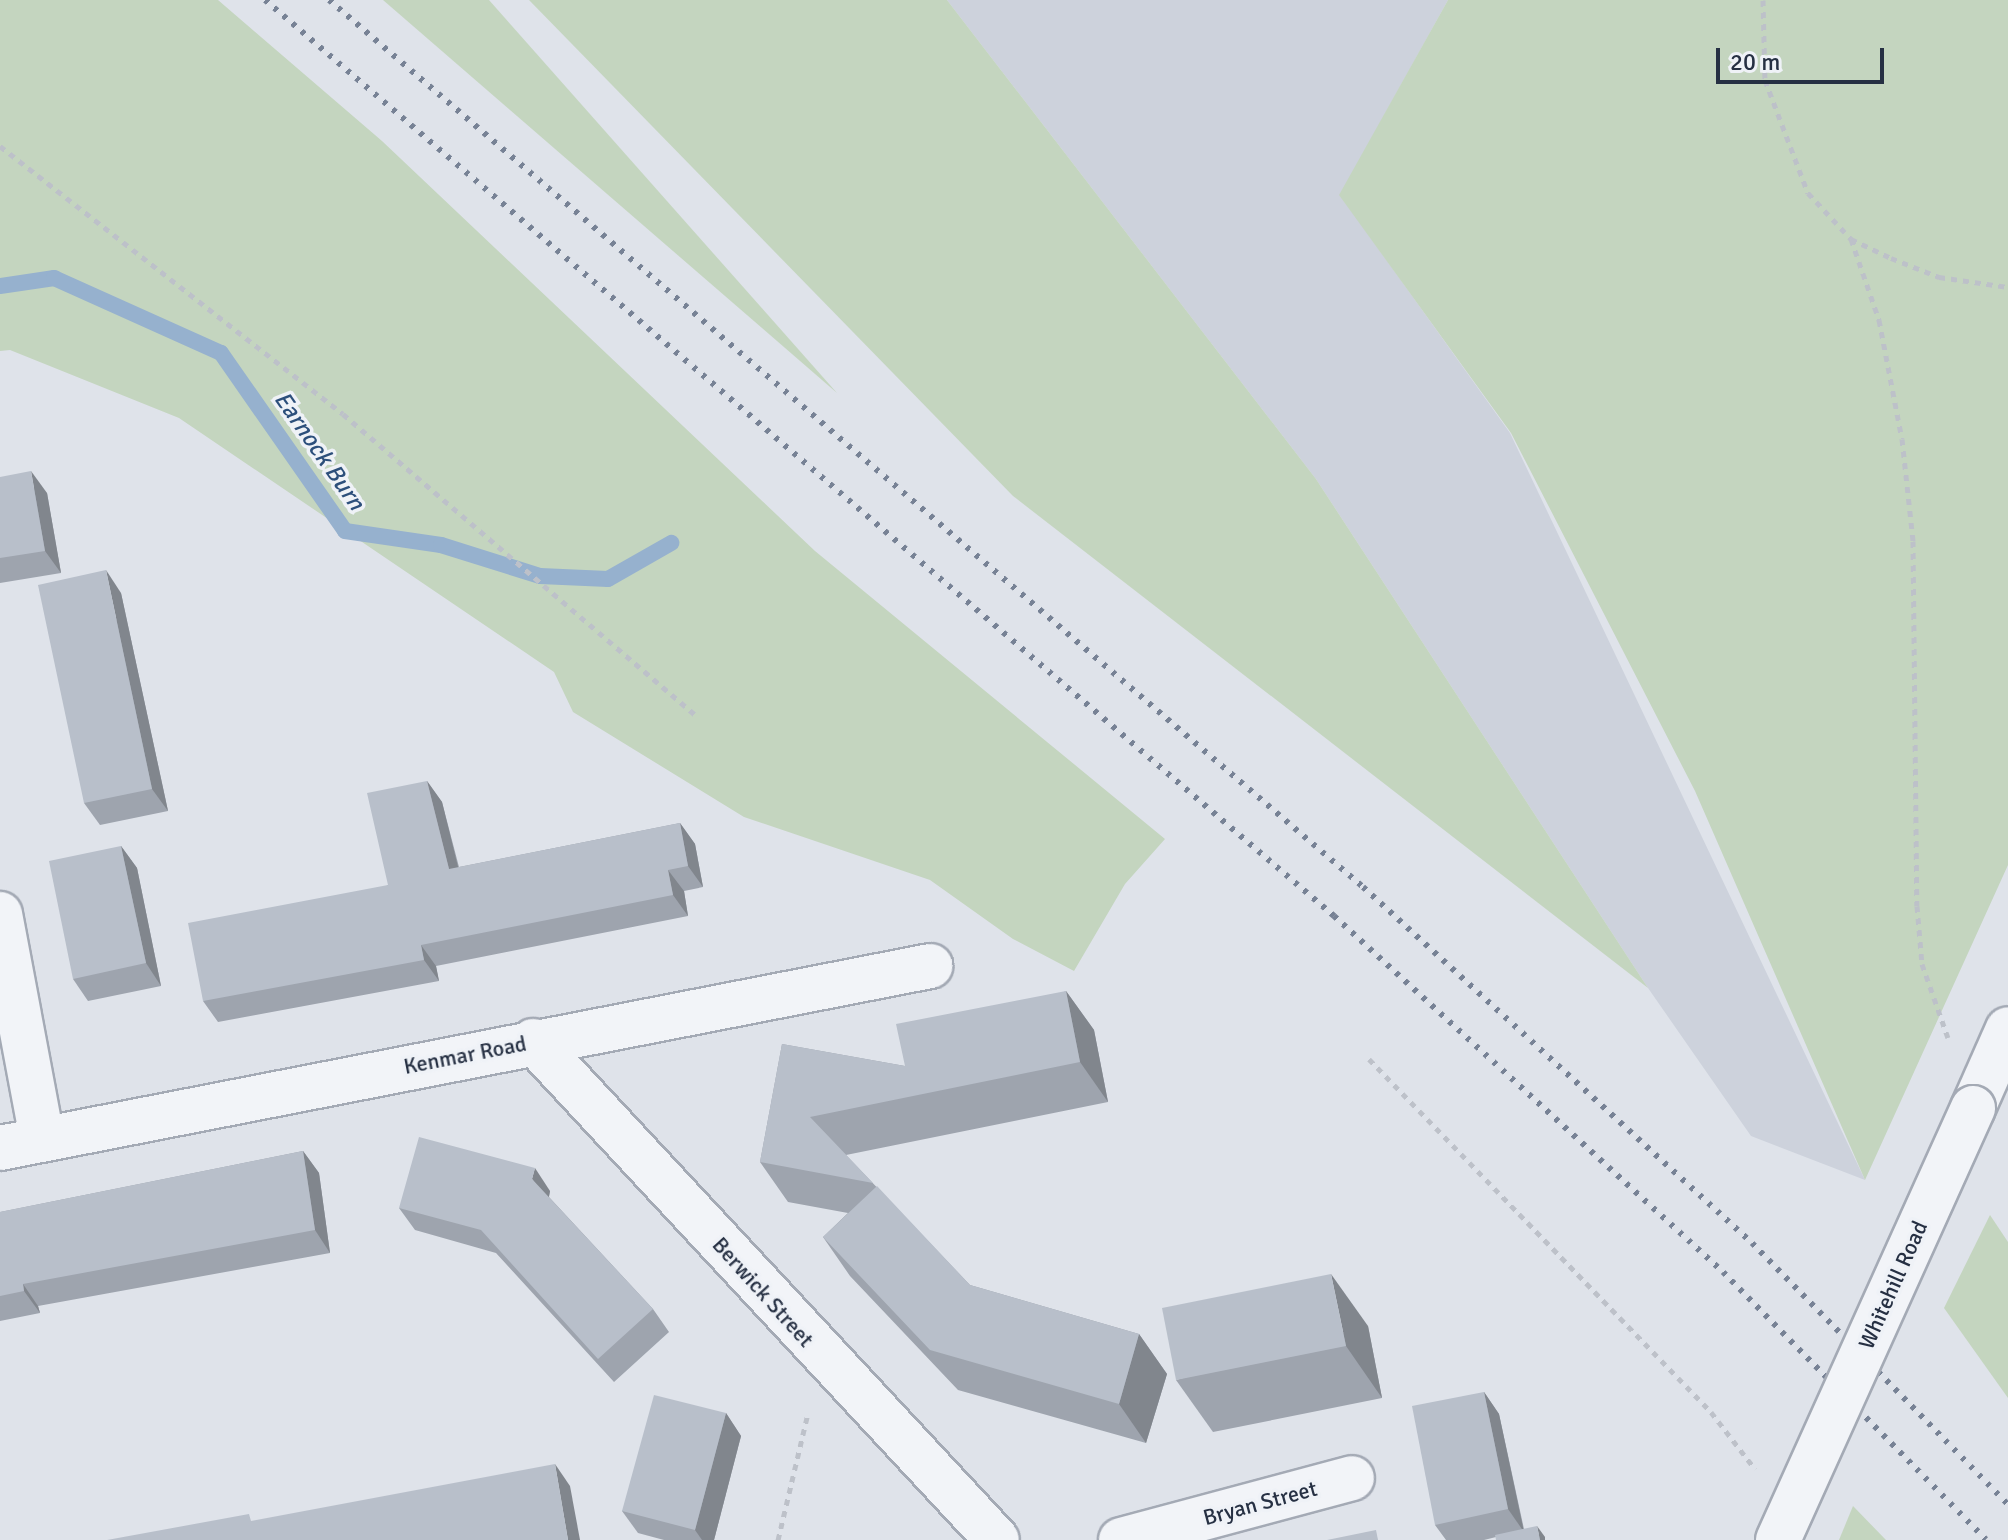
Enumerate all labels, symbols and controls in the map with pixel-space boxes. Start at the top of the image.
scale bar [1720,32,1888,82]
text: 20 m [1730,47,1780,77]
water label: Earnock Burn [268,386,370,516]
street label: Kenmar Road [401,1030,529,1080]
street label: Whitehill Road [1853,1217,1933,1353]
street label: Berwick Street [707,1232,819,1352]
street label: Bryan Street [1200,1475,1320,1531]

